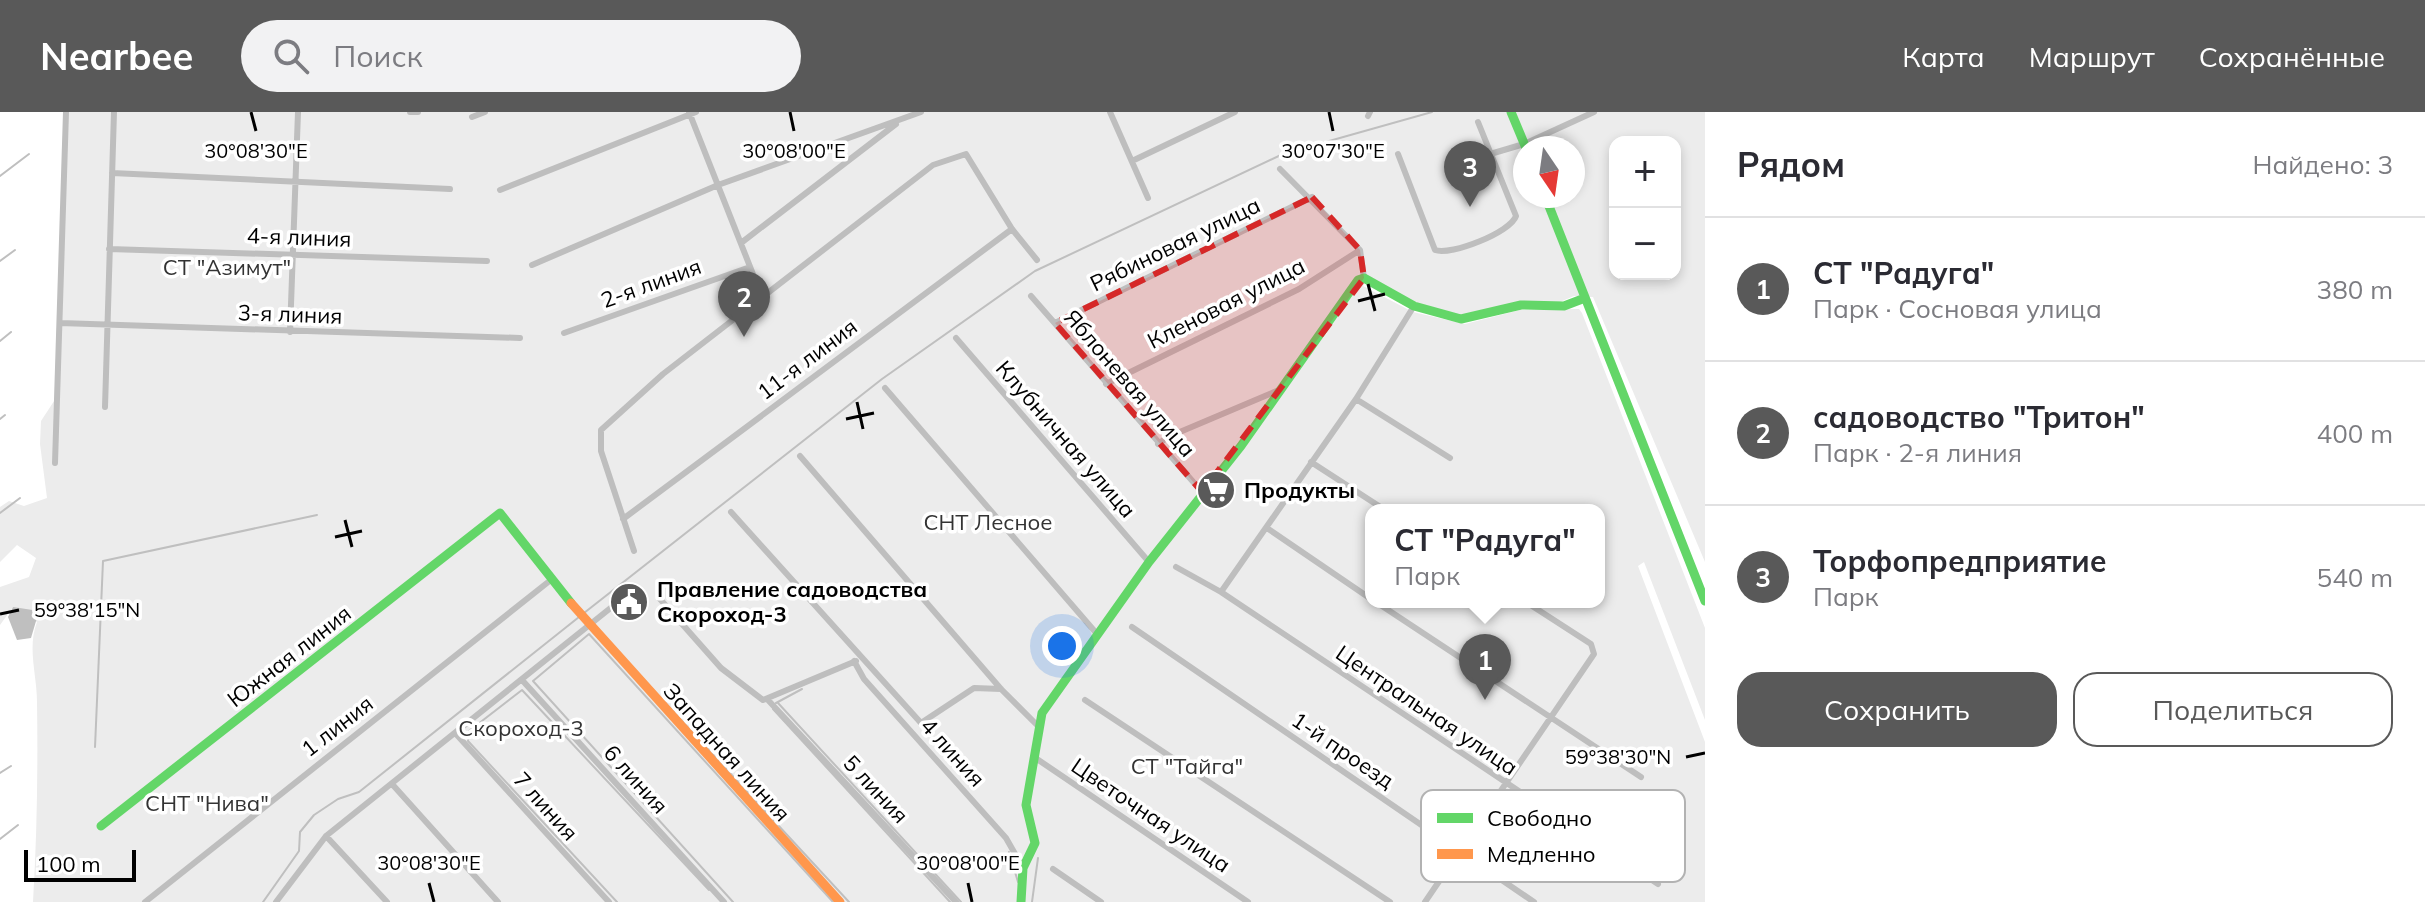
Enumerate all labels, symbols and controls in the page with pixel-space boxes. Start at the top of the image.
search box [241,20,801,92]
text: Nearbee [40,32,193,80]
icon: search [269,34,313,78]
text: Поиск [333,37,423,75]
text: Карта [1902,39,1985,74]
text: Маршрут [2029,39,2155,74]
text: Сохранённые [2199,39,2385,74]
north arrow [1513,136,1585,208]
map controls [1609,136,1681,280]
button: + [1609,136,1681,208]
text: 30°08'30"E [204,138,308,163]
text: 30°08'00"E [742,138,846,163]
text: 30°07'30"E [1281,138,1385,163]
pin: 3 [1444,141,1496,207]
text: Рядом [1737,143,1845,186]
text: Найдено: 3 [2253,148,2393,181]
street label: Рябиновая улица [1085,191,1265,297]
button: − [1609,208,1681,280]
street label: 4-я линия [246,221,352,253]
street label: Кленовая улица [1143,251,1309,355]
street label: 2-я линия [597,252,705,314]
park label: СТ "Азимут" [163,253,291,281]
text: СТ "Радуга" [1813,254,1994,292]
pin: 2 [718,271,770,337]
text: 1 [1755,273,1771,306]
text: 380 m [2317,273,2393,306]
text: Парк · Сосновая улица [1813,292,2102,325]
street label: 3-я линия [237,298,343,330]
street label: Яблоневая улица [1058,303,1202,463]
street label: 11-я линия [751,312,863,406]
street label: Клубничная улица [990,355,1142,523]
text: садоводство "Тритон" [1813,398,2145,436]
text: 2 [1755,417,1771,450]
text: 400 m [2317,417,2393,450]
text: Парк · 2-я линия [1813,436,2022,469]
supermarket icon: Продукты [1195,469,1237,511]
place label: Продукты [1244,476,1355,504]
popup [1365,504,1605,608]
park label: СНТ Лесное [923,508,1053,536]
text: СТ "Радуга" [1394,521,1576,559]
text: Торфопредприятие [1813,542,2107,580]
text: Парк [1394,559,1460,592]
text: 3 [1755,561,1771,594]
text: 540 m [2317,561,2393,594]
place label: Правление садоводства Скороход-3 [657,575,927,628]
text: Парк [1813,580,1879,613]
public building icon: Правление садоводства Скороход-3 [608,581,650,623]
text: 59°38'15"N [34,597,140,622]
street label: Южная линия [222,599,356,713]
your location [1042,626,1082,666]
pin: 1 [1459,634,1511,700]
street label: Центральная улица [1331,639,1523,781]
button: Сохранить [1737,672,2057,747]
button: Поделиться [2073,672,2393,747]
street label: Западная линия [658,677,796,827]
street label: 1 линия [296,689,378,763]
street label: 1-й проезд [1286,705,1400,795]
street label: 4 линия [915,712,991,792]
park label: Скороход-3 [458,714,584,742]
street label: 6 линия [598,739,674,819]
text: 59°38'30"N [1565,744,1671,769]
street label: 5 линия [837,749,915,829]
street label: Цветочная улица [1066,751,1236,879]
park label: СТ "Тайга" [1131,752,1243,780]
street label: 7 линия [508,766,584,846]
park label: СНТ "Нива" [145,789,269,817]
legend [1421,790,1685,882]
text: Свободно [1487,804,1592,832]
text: Медленно [1487,840,1596,868]
scale bar [24,846,136,882]
text: 100 m [36,850,101,878]
text: 30°08'30"E [377,850,481,875]
text: 30°08'00"E [916,850,1020,875]

